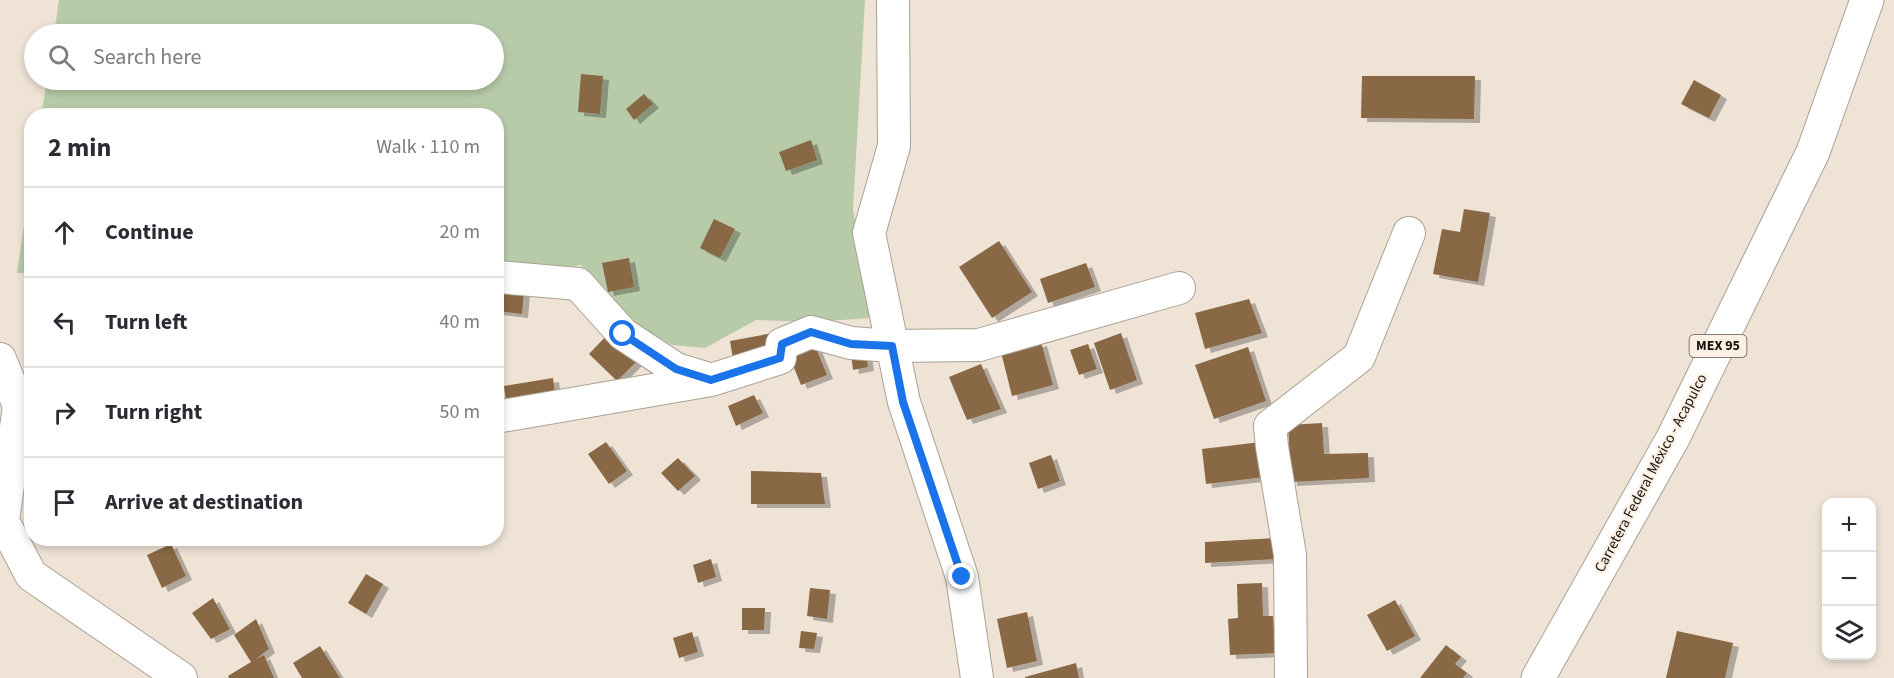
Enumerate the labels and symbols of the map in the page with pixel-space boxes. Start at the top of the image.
route start [609,320,635,346]
road number: MEX 95 [1690,335,1746,357]
street label: Carretera Federal México - Acapulco [1590,370,1712,576]
route end [948,563,974,589]

